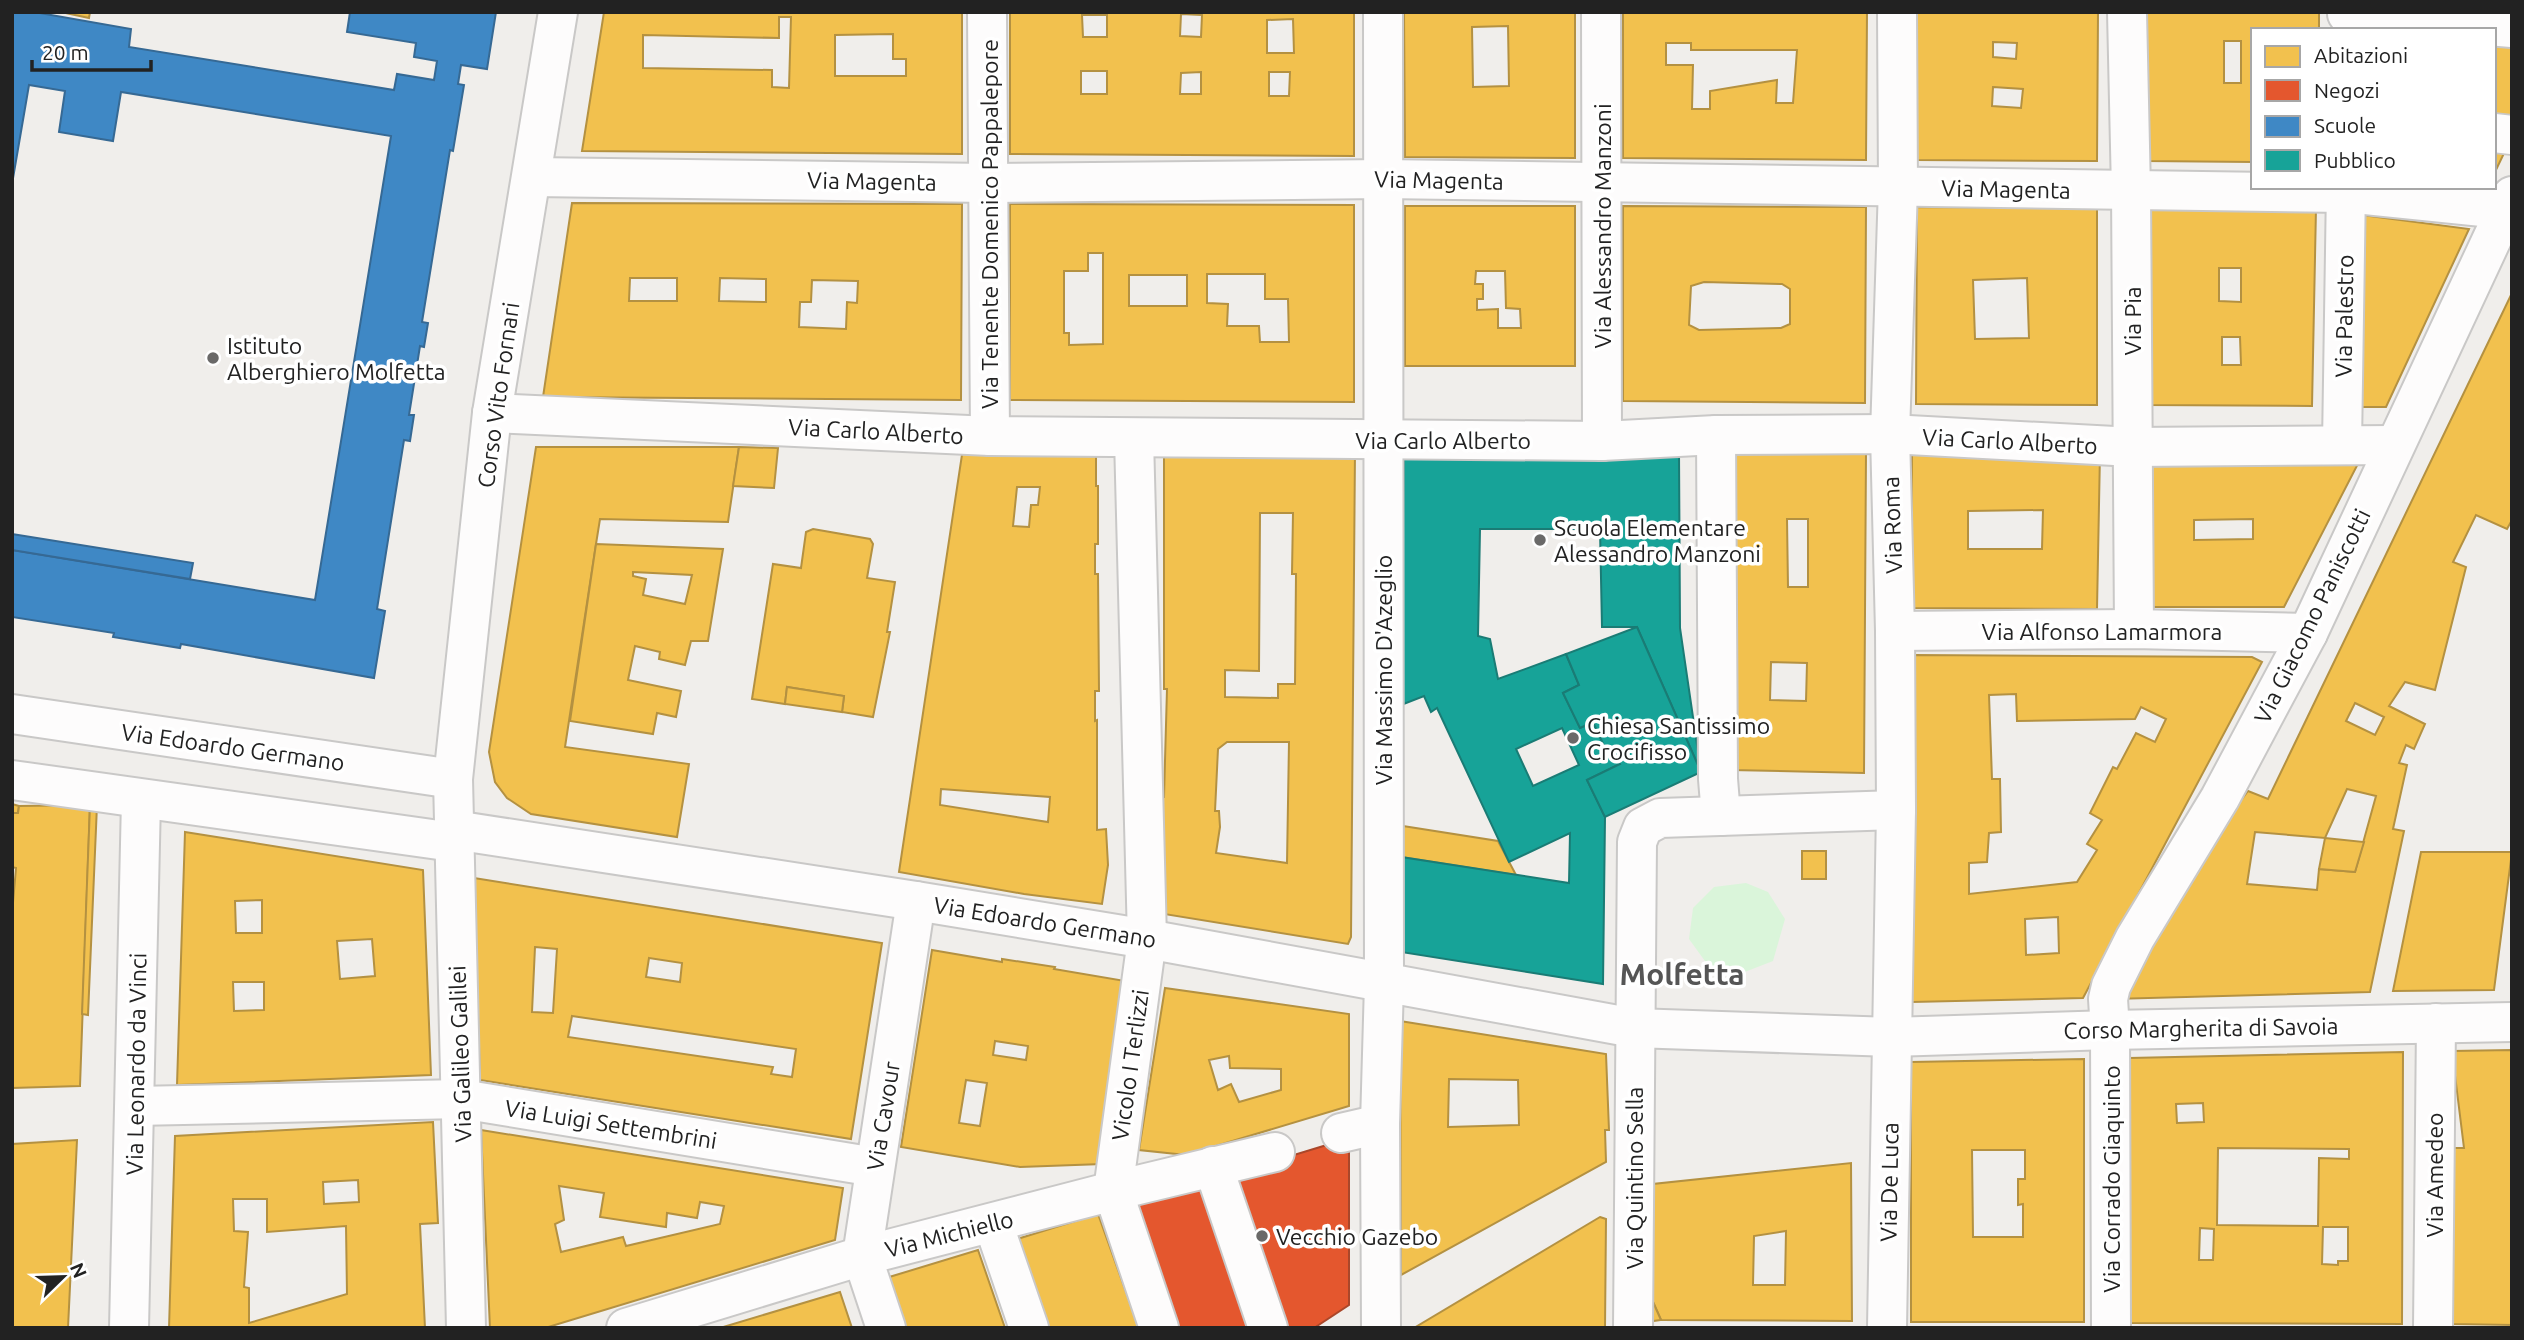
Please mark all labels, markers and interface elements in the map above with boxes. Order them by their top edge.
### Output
scale bar [32,28,150,72]
legend [2251,28,2496,189]
street label: Via Tenente Domenico Pappalepore [977,39,1002,409]
text: 20 m [42,40,89,64]
text: Abitazioni [2314,43,2408,67]
text: Negozi [2314,78,2380,102]
street label: Via Alessandro Manzoni [1590,104,1615,348]
text: Scuole [2314,113,2376,137]
text: Pubblico [2314,148,2396,172]
street label: Via Magenta [1374,166,1504,194]
street label: Via Magenta [807,167,937,195]
street label: Via Magenta [1941,175,2071,203]
street label: Via Palestro [2330,254,2358,378]
street label: Via Pia [2120,286,2145,356]
street label: Corso Vito Fornari [473,301,523,489]
place label: Istituto Alberghiero Molfetta [227,333,446,384]
marker: Istituto Alberghiero Molfetta [205,350,221,366]
street label: Via Carlo Alberto [788,414,964,448]
street label: Via Carlo Alberto [1922,424,2098,458]
street label: Via Carlo Alberto [1355,428,1531,453]
street label: Via Roma [1878,476,1906,574]
street label: Via Giacomo Paniscotti [2249,505,2375,727]
place label: Scuola Elementare Alessandro Manzoni [1554,515,1761,566]
marker: Scuola Elementare Alessandro Manzoni [1532,532,1548,548]
street label: Via Massimo D'Azeglio [1371,555,1396,785]
street label: Via Alfonso Lamarmora [1982,619,2222,644]
place label: Chiesa Santissimo Crocifisso [1587,713,1770,764]
street label: Via Edoardo Germano [120,719,346,775]
marker: Chiesa Santissimo Crocifisso [1565,730,1581,746]
street label: Via Edoardo Germano [932,892,1158,952]
street label: Via Leonardo da Vinci [122,952,150,1176]
district label: Molfetta [1620,957,1745,991]
street label: Via Galileo Galilei [444,965,476,1143]
street label: Vicolo I Terlizzi [1107,988,1153,1142]
street label: Corso Margherita di Savoia [2063,1013,2339,1043]
street label: Via Cavour [862,1059,904,1172]
street label: Via Corrado Giaquinto [2099,1065,2124,1293]
street label: Via Quintino Sella [1622,1087,1647,1269]
street label: Via Luigi Settembrini [503,1095,719,1153]
street label: Via Amedeo [2422,1112,2447,1238]
street label: Via De Luca [1875,1122,1903,1242]
street label: Via Michiello [882,1206,1016,1262]
place label: Vecchio Gazebo [1276,1224,1438,1249]
marker: Vecchio Gazebo [1254,1228,1270,1244]
north arrow [28,1242,98,1312]
text: N [66,1260,92,1281]

